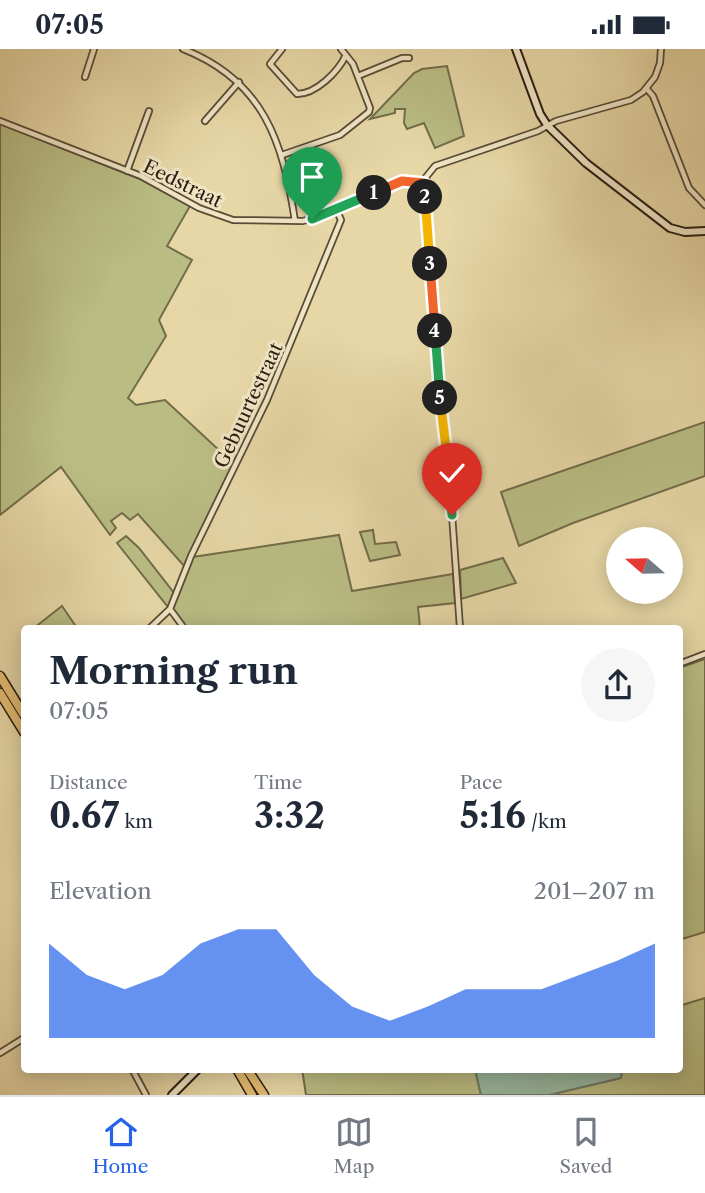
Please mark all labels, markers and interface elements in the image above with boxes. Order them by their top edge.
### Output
text: 07:05 [35,9,104,41]
pin [282,147,342,219]
street label: Eedstraat [140,155,226,213]
icon: arrive [293,158,331,196]
pin: 1 [356,176,392,211]
pin: 2 [408,179,442,215]
text: 1 [369,181,378,204]
text: 2 [419,185,430,208]
pin: 3 [412,247,448,281]
text: 3 [424,252,435,275]
pin: 4 [418,313,452,349]
text: 4 [429,319,440,342]
street label: Gebuurtestraat [209,339,288,472]
pin: 5 [422,381,458,415]
text: 5 [434,386,445,409]
pin [422,443,482,515]
icon: check [433,454,471,492]
north arrow [606,527,682,604]
map controls [606,527,683,604]
text: Morning run [49,647,298,694]
button: share [581,648,655,722]
text: 07:05 [49,697,108,725]
text: Distance [49,771,128,794]
text: Time [254,771,302,794]
text: Pace [460,771,503,794]
text: 0.67 [49,794,119,837]
text: 3:32 [254,794,325,837]
text: 5:16 [460,794,526,837]
text: km [119,810,153,833]
text: /km [526,810,567,833]
text: Elevation [49,877,152,905]
text: 201–207 m [534,877,655,905]
tab: Home [93,1113,148,1178]
tab: Map [334,1113,374,1178]
tab: Saved [560,1113,612,1178]

